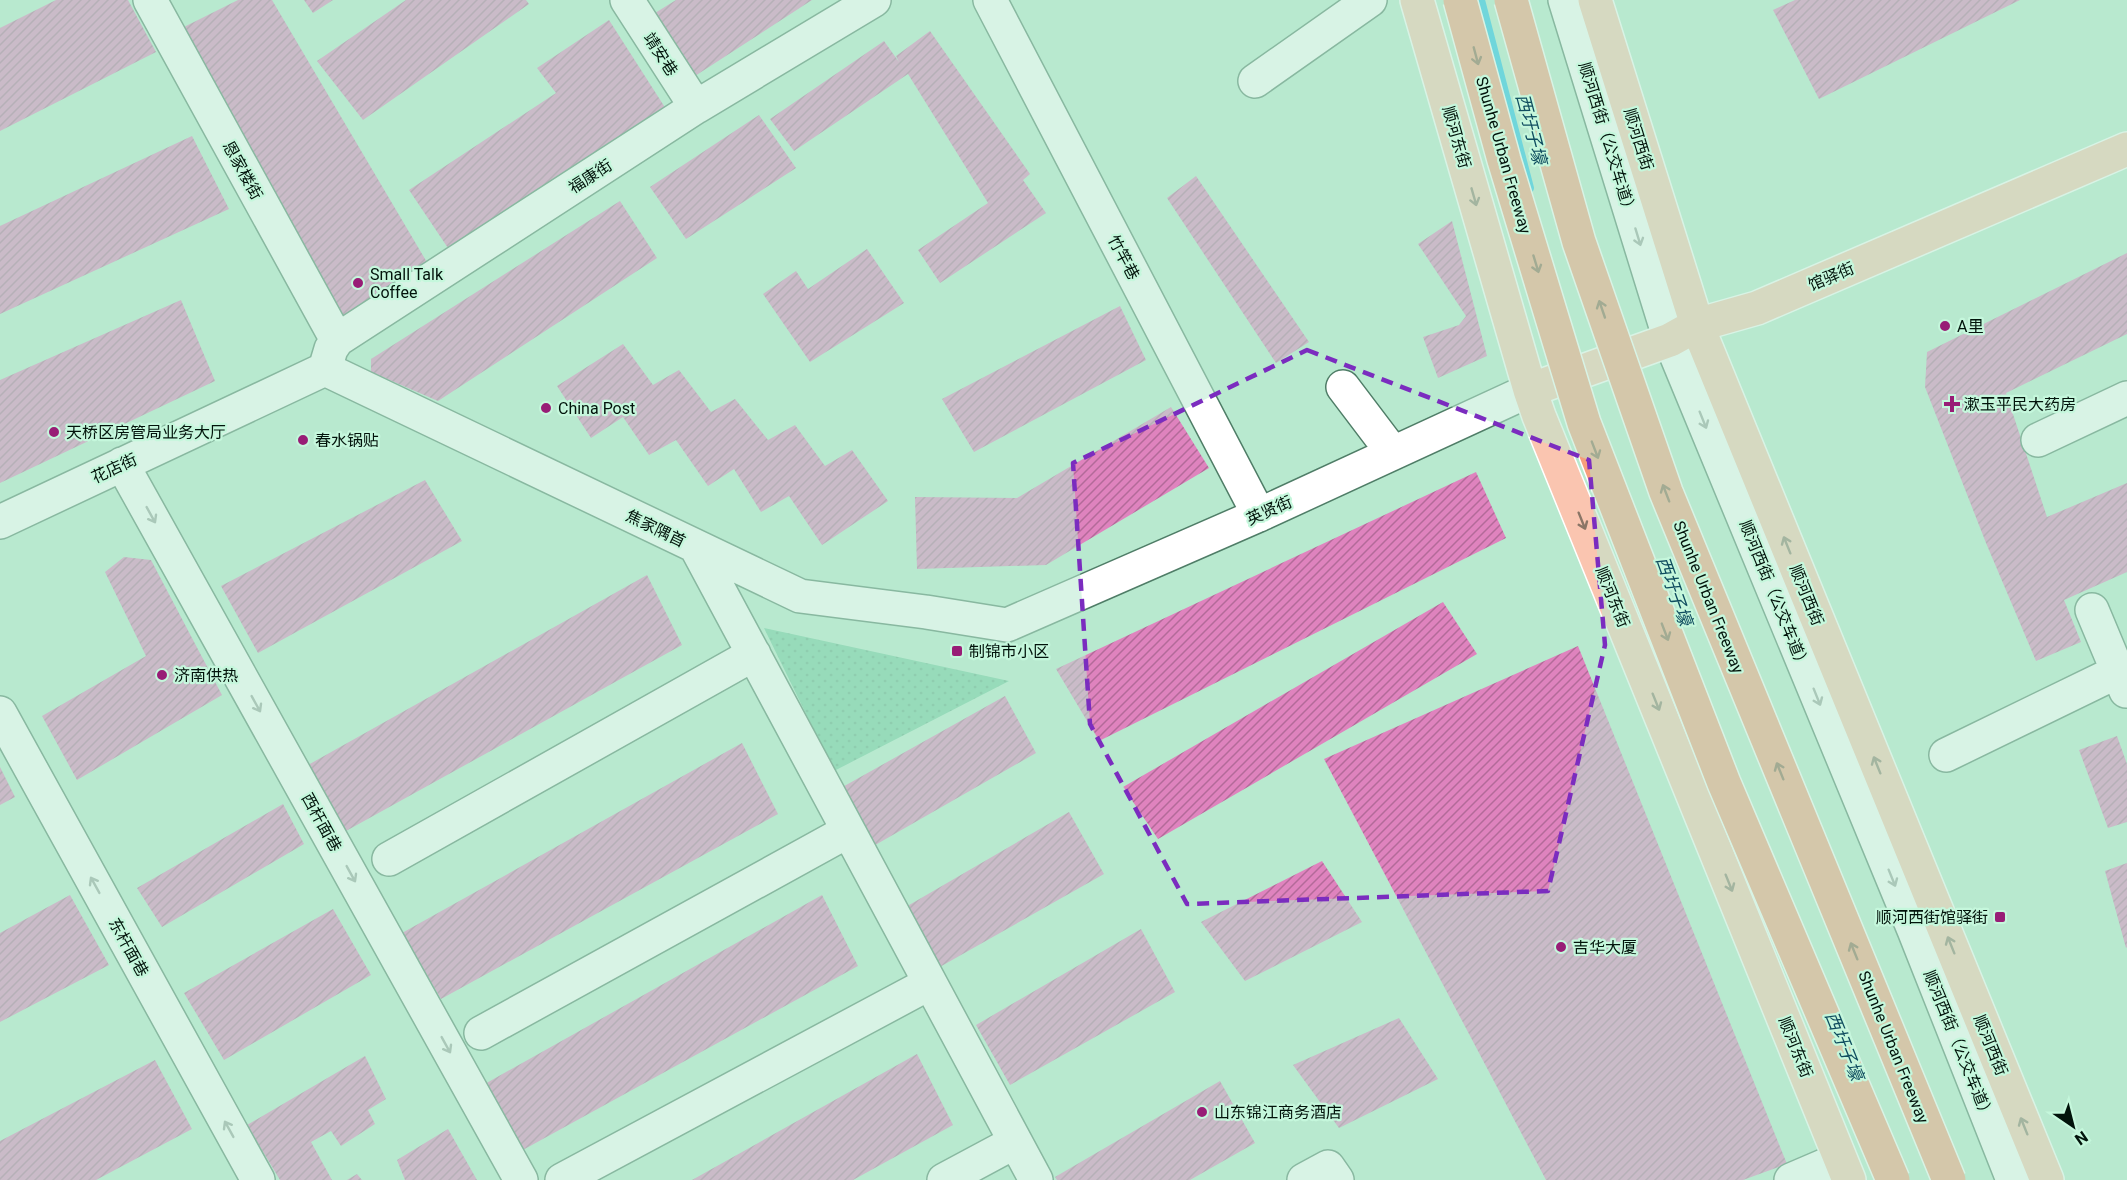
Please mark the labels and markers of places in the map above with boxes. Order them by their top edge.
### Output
place label: Small Talk Coffee [370,265,444,302]
marker: Small Talk Coffee [351,276,365,290]
place label: A里 [1957,317,1983,336]
marker: A里 [1938,319,1952,333]
place label: 漱玉平民大药房 [1964,395,2076,414]
marker: 漱玉平民大药房 [1945,397,1959,411]
place label: China Post [558,399,635,418]
marker: China Post [539,401,553,415]
place label: 天桥区房管局业务大厅 [66,423,226,442]
marker: 天桥区房管局业务大厅 [47,425,61,439]
place label: 春水锅贴 [315,431,379,450]
marker: 春水锅贴 [296,433,310,447]
place label: 制锦市小区 [969,642,1049,661]
marker: 制锦市小区 [950,644,964,658]
place label: 济南供热 [174,666,238,685]
marker: 济南供热 [155,668,169,682]
place label: 顺河西街馆驿街 [1876,908,1988,927]
marker: 顺河西街馆驿街 [1993,910,2007,924]
place label: 吉华大厦 [1573,938,1637,957]
marker: 吉华大厦 [1554,940,1568,954]
place label: 山东锦江商务酒店 [1214,1103,1342,1122]
marker: 山东锦江商务酒店 [1195,1105,1209,1119]

